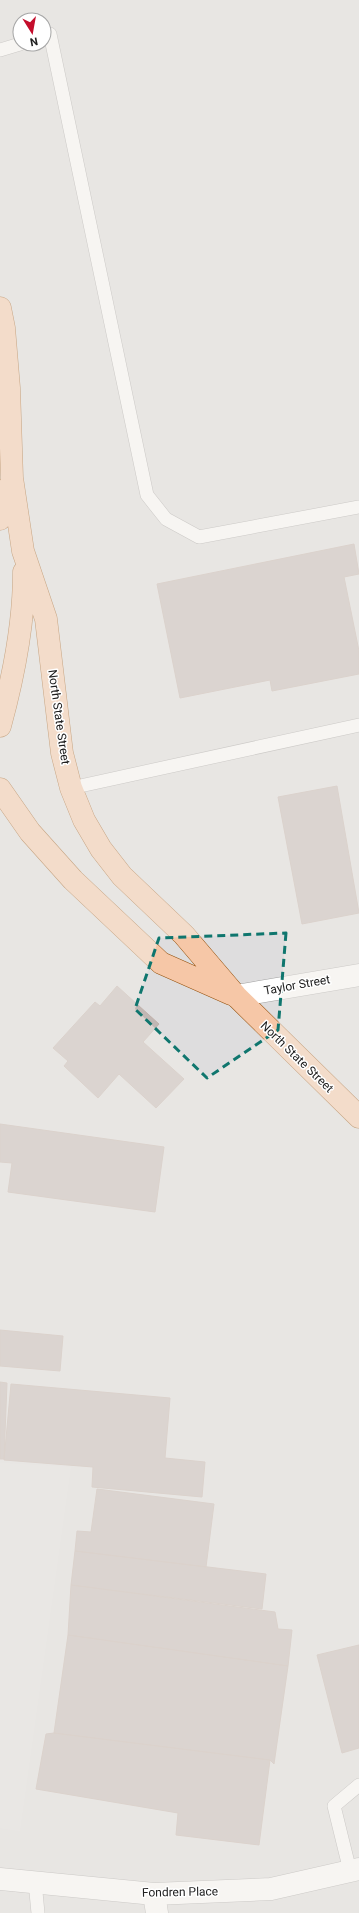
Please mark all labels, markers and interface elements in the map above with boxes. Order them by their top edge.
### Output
north arrow [12,12,52,52]
text: N [29,34,39,48]
street label: North State Street [45,669,73,765]
street label: Taylor Street [263,972,331,998]
street label: North State Street [258,1019,336,1095]
street label: Fondren Place [142,1884,218,1900]

